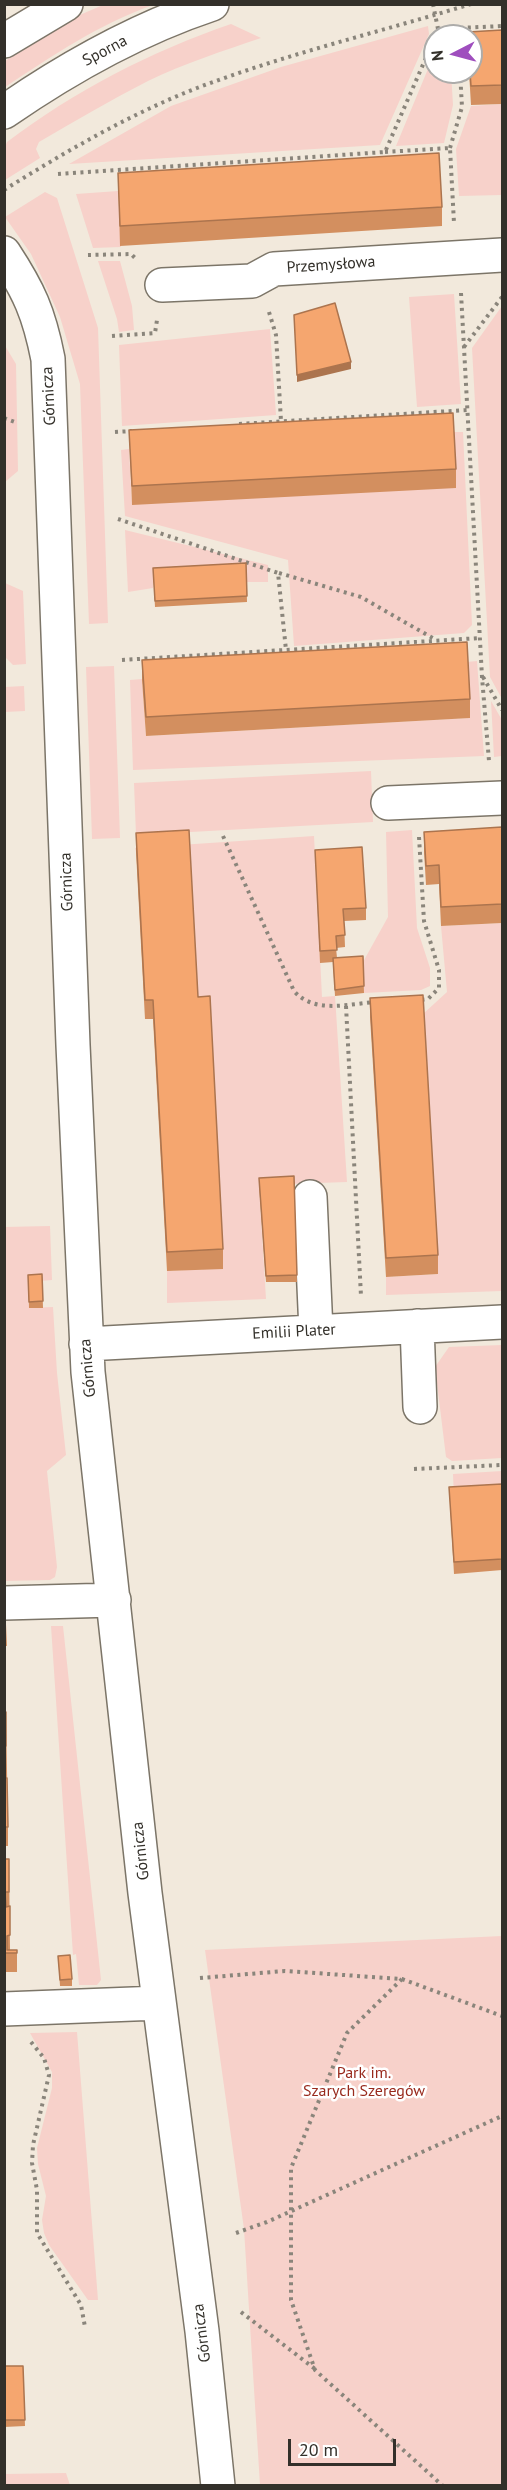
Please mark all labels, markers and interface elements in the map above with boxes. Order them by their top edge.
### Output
north arrow [423,24,483,84]
street label: Sporna [79,31,131,71]
text: N [427,49,448,62]
street label: Przemysłowa [286,252,376,278]
street label: Górnicza [38,366,60,426]
street label: Górnicza [56,852,78,912]
street label: Emilii Plater [252,1320,336,1344]
street label: Górnicza [76,1338,100,1398]
street label: Górnicza [128,1821,154,1881]
park label: Park im. Szarych Szeregów [303,2063,425,2101]
street label: Górnicza [189,2303,215,2363]
scale bar [291,2427,399,2465]
text: 20 m [299,2438,338,2461]

